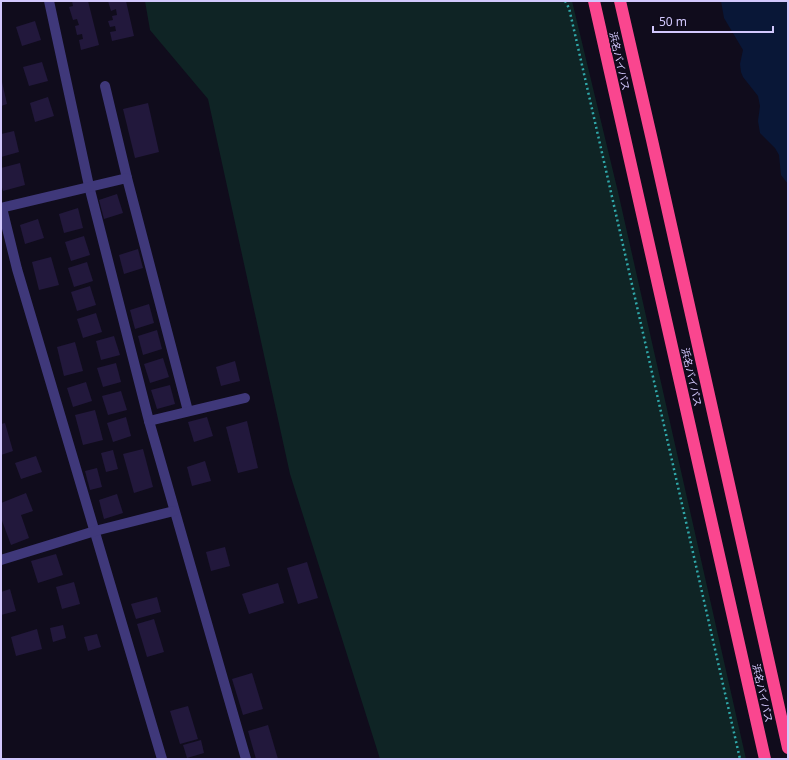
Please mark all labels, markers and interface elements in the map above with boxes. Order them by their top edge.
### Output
scale bar [653,8,773,34]
text: 50 m [659,13,687,30]
street label: 浜名バイパス [606,30,634,92]
street label: 浜名バイパス [678,346,706,408]
street label: 浜名バイパス [749,662,777,724]

